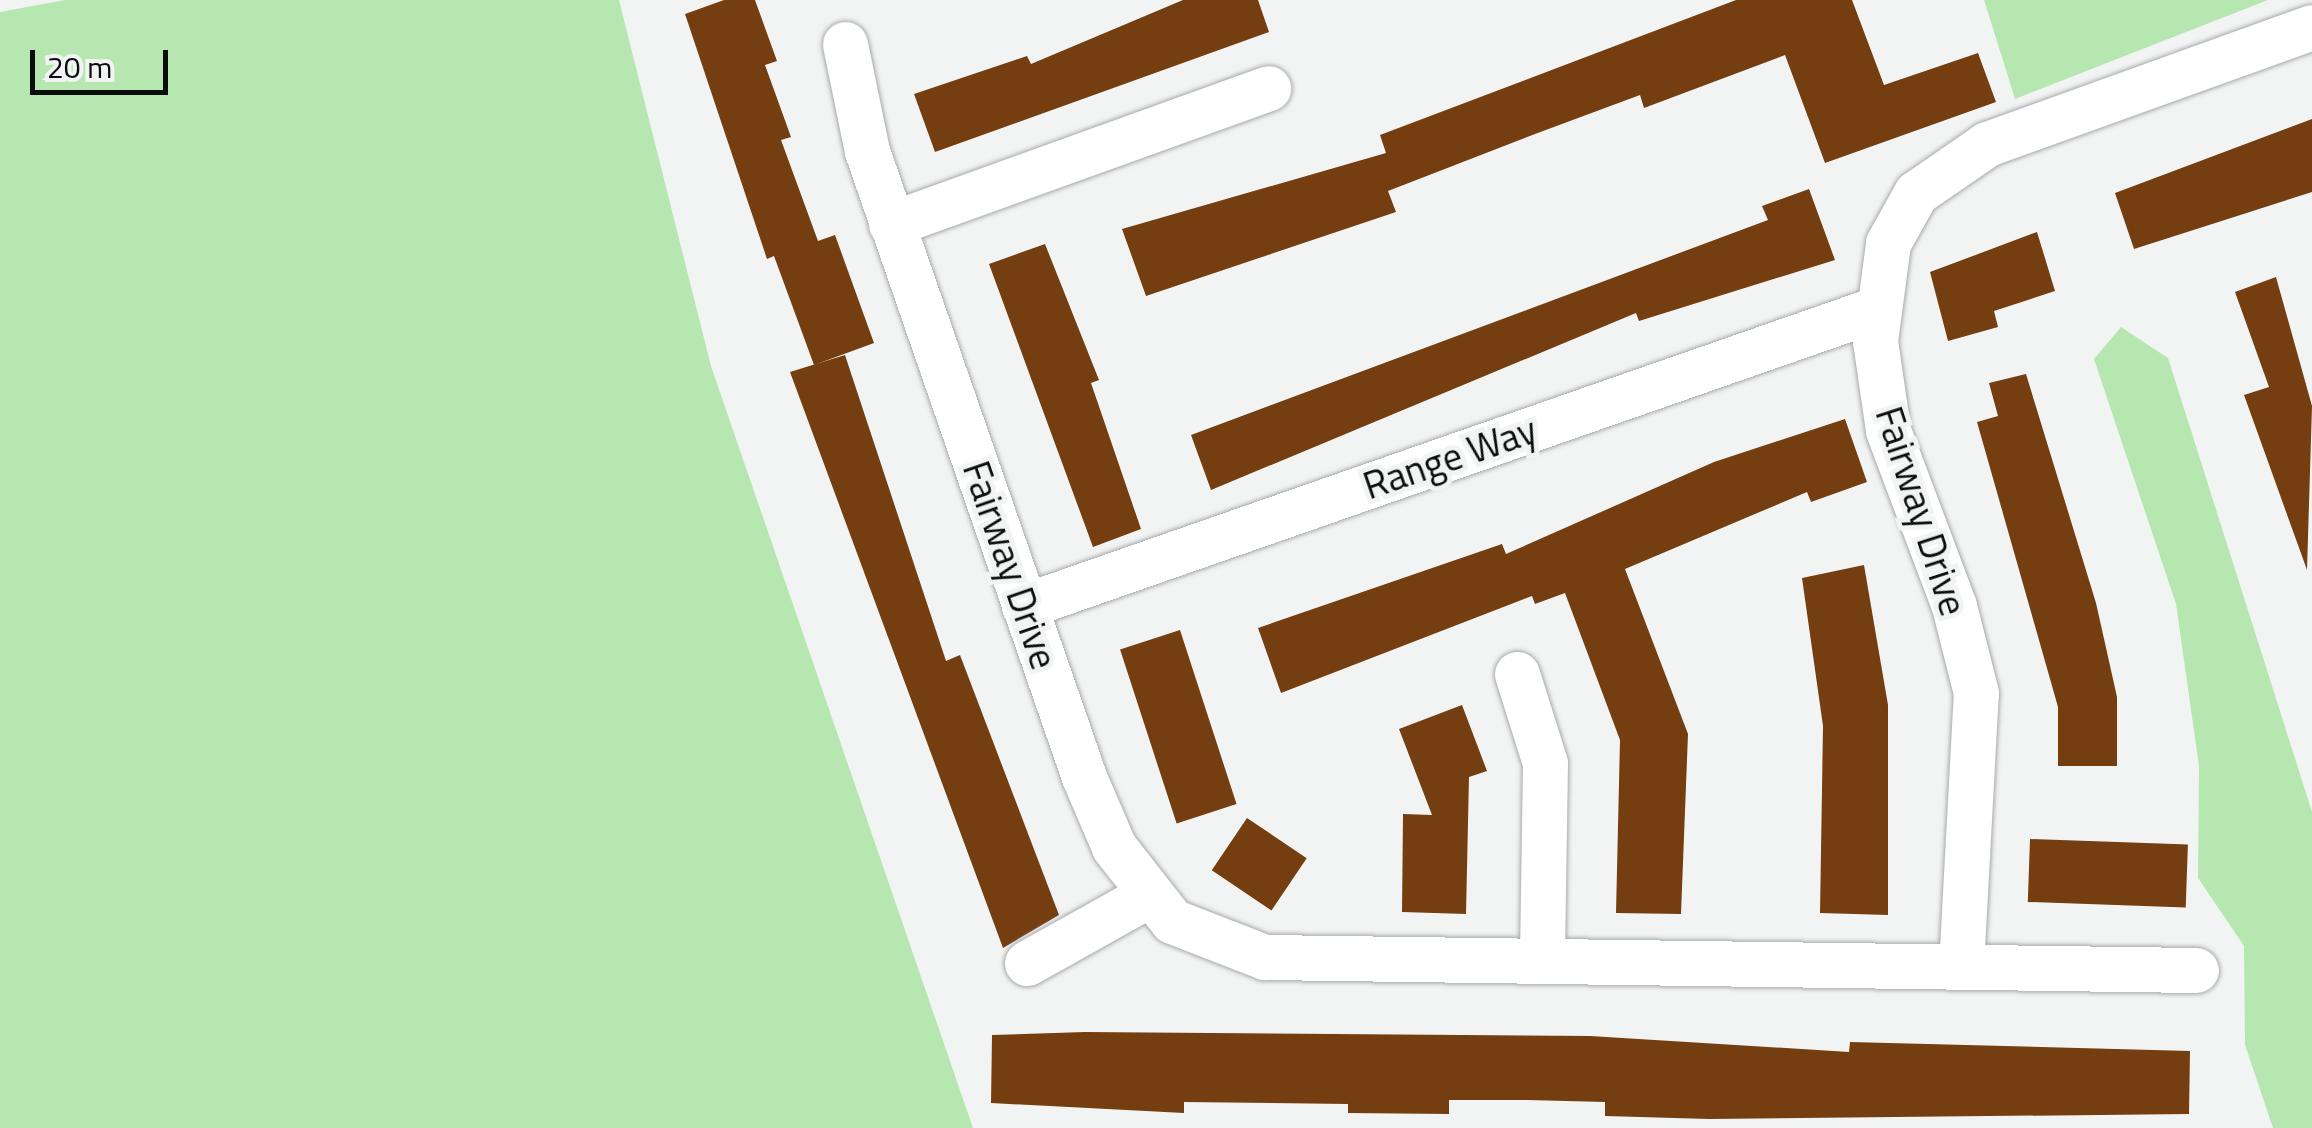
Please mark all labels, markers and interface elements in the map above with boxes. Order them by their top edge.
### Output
scale bar [35,30,172,92]
text: 20 m [47,44,112,90]
street label: Fairway Drive [1866,401,1976,621]
street label: Range Way [1357,407,1543,509]
street label: Fairway Drive [953,455,1067,675]

